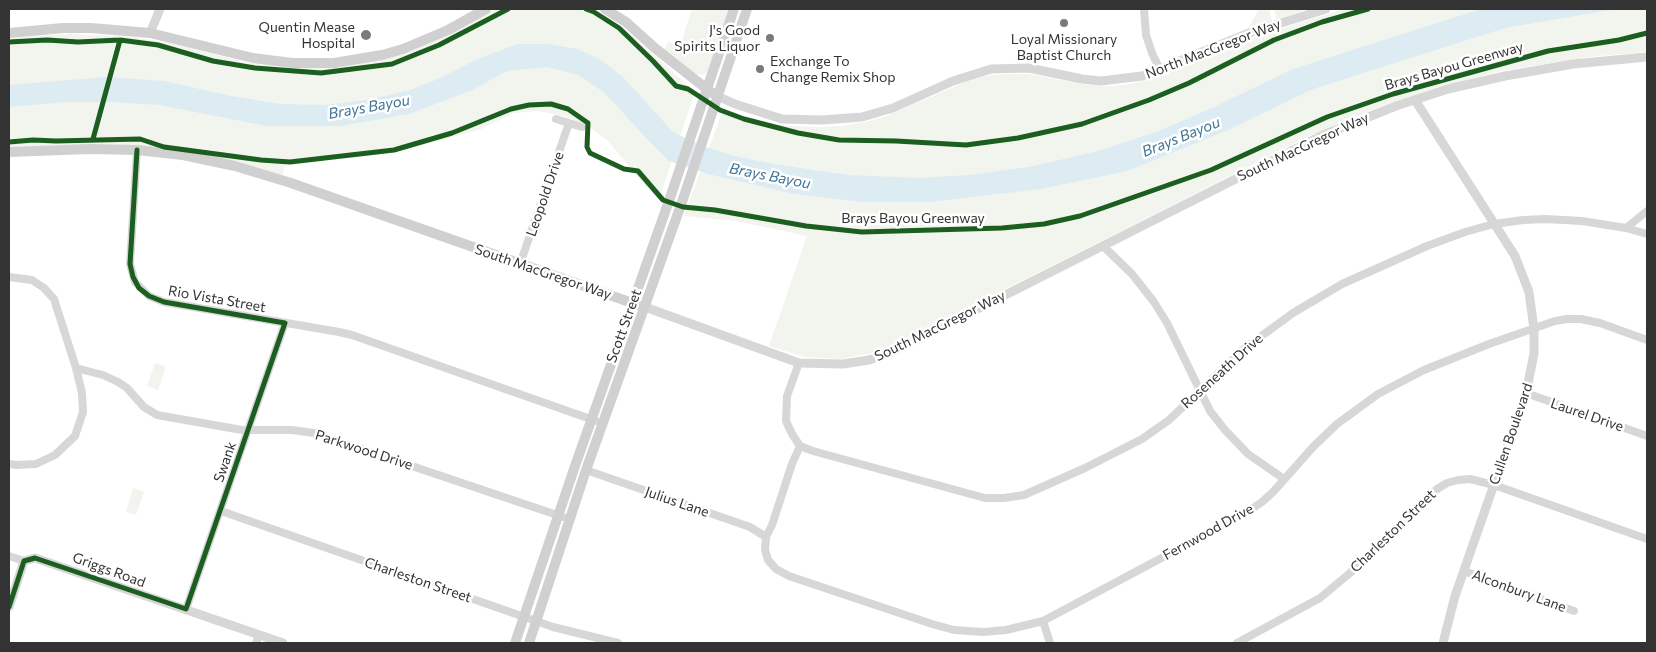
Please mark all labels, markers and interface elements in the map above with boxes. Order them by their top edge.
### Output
street label: North MacGregor Way [1143,15,1283,83]
marker: Loyal Missionary Baptist Church [1058,17,1070,29]
place label: Quentin Mease Hospital [258,19,355,52]
place label: J's Good Spirits Liquor [674,22,760,54]
marker: Quentin Mease Hospital [359,28,373,42]
place label: Loyal Missionary Baptist Church [1011,31,1117,64]
marker: J's Good Spirits Liquor [764,32,776,44]
street label: Brays Bayou Greenway [1383,38,1525,94]
place label: Exchange To Change Remix Shop [770,53,896,85]
marker: Exchange To Change Remix Shop [754,63,766,75]
water label: Brays Bayou [327,91,411,123]
street label: South MacGregor Way [1234,109,1372,185]
water label: Brays Bayou [1139,113,1223,161]
street label: Leopold Drive [523,149,567,239]
water label: Brays Bayou [728,159,812,193]
street label: Brays Bayou Greenway [841,210,985,226]
street label: South MacGregor Way [472,241,614,303]
street label: Rio Vista Street [167,282,267,316]
street label: Scott Street [603,287,645,365]
street label: South MacGregor Way [872,287,1008,365]
street label: Roseneath Drive [1178,330,1266,412]
street label: Cullen Boulevard [1486,381,1536,487]
street label: Laurel Drive [1548,395,1626,435]
street label: Parkwood Drive [313,426,415,474]
street label: Swank [210,439,240,485]
street label: Julius Lane [643,483,711,521]
street label: Charleston Street [1347,486,1439,576]
street label: Fernwood Drive [1160,500,1256,564]
street label: Griggs Road [70,549,148,591]
street label: Charleston Street [362,554,474,606]
street label: Alconbury Lane [1470,566,1568,616]

